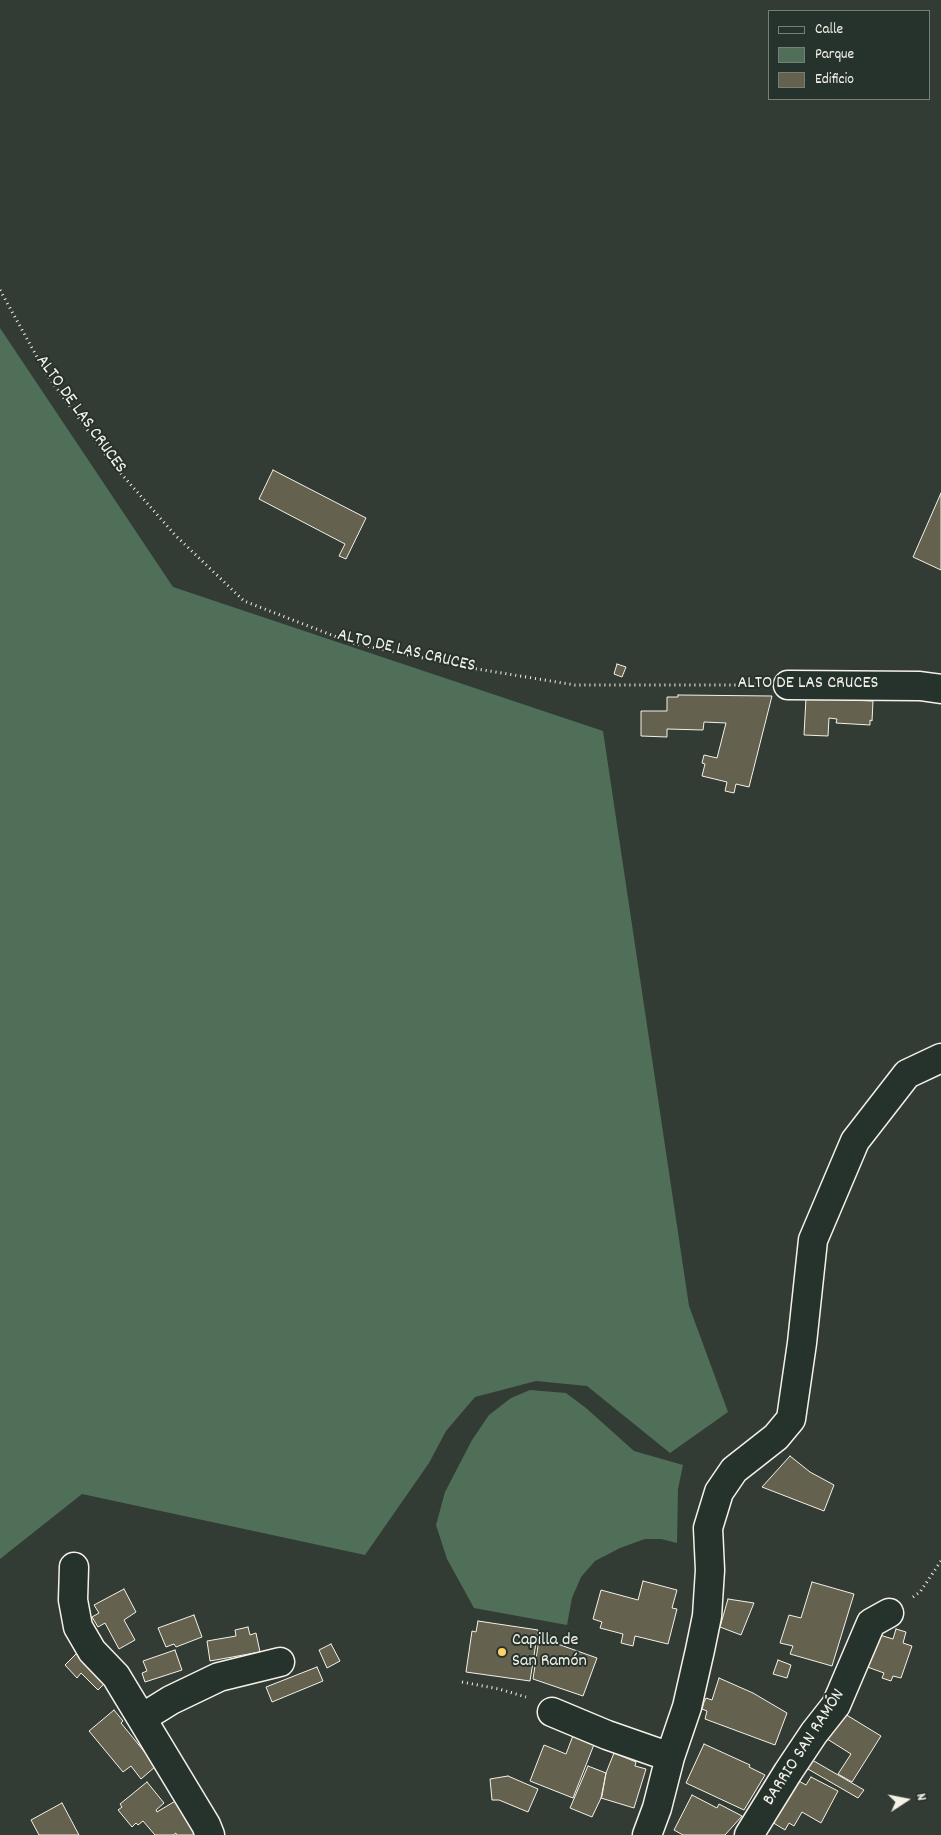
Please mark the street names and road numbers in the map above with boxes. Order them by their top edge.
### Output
street label: ALTO DE LAS CRUCES [30,352,130,478]
street label: ALTO DE LAS CRUCES [335,626,477,678]
street label: ALTO DE LAS CRUCES [737,674,879,696]
street label: BARRIO SAN RAMÓN [759,1686,851,1810]

